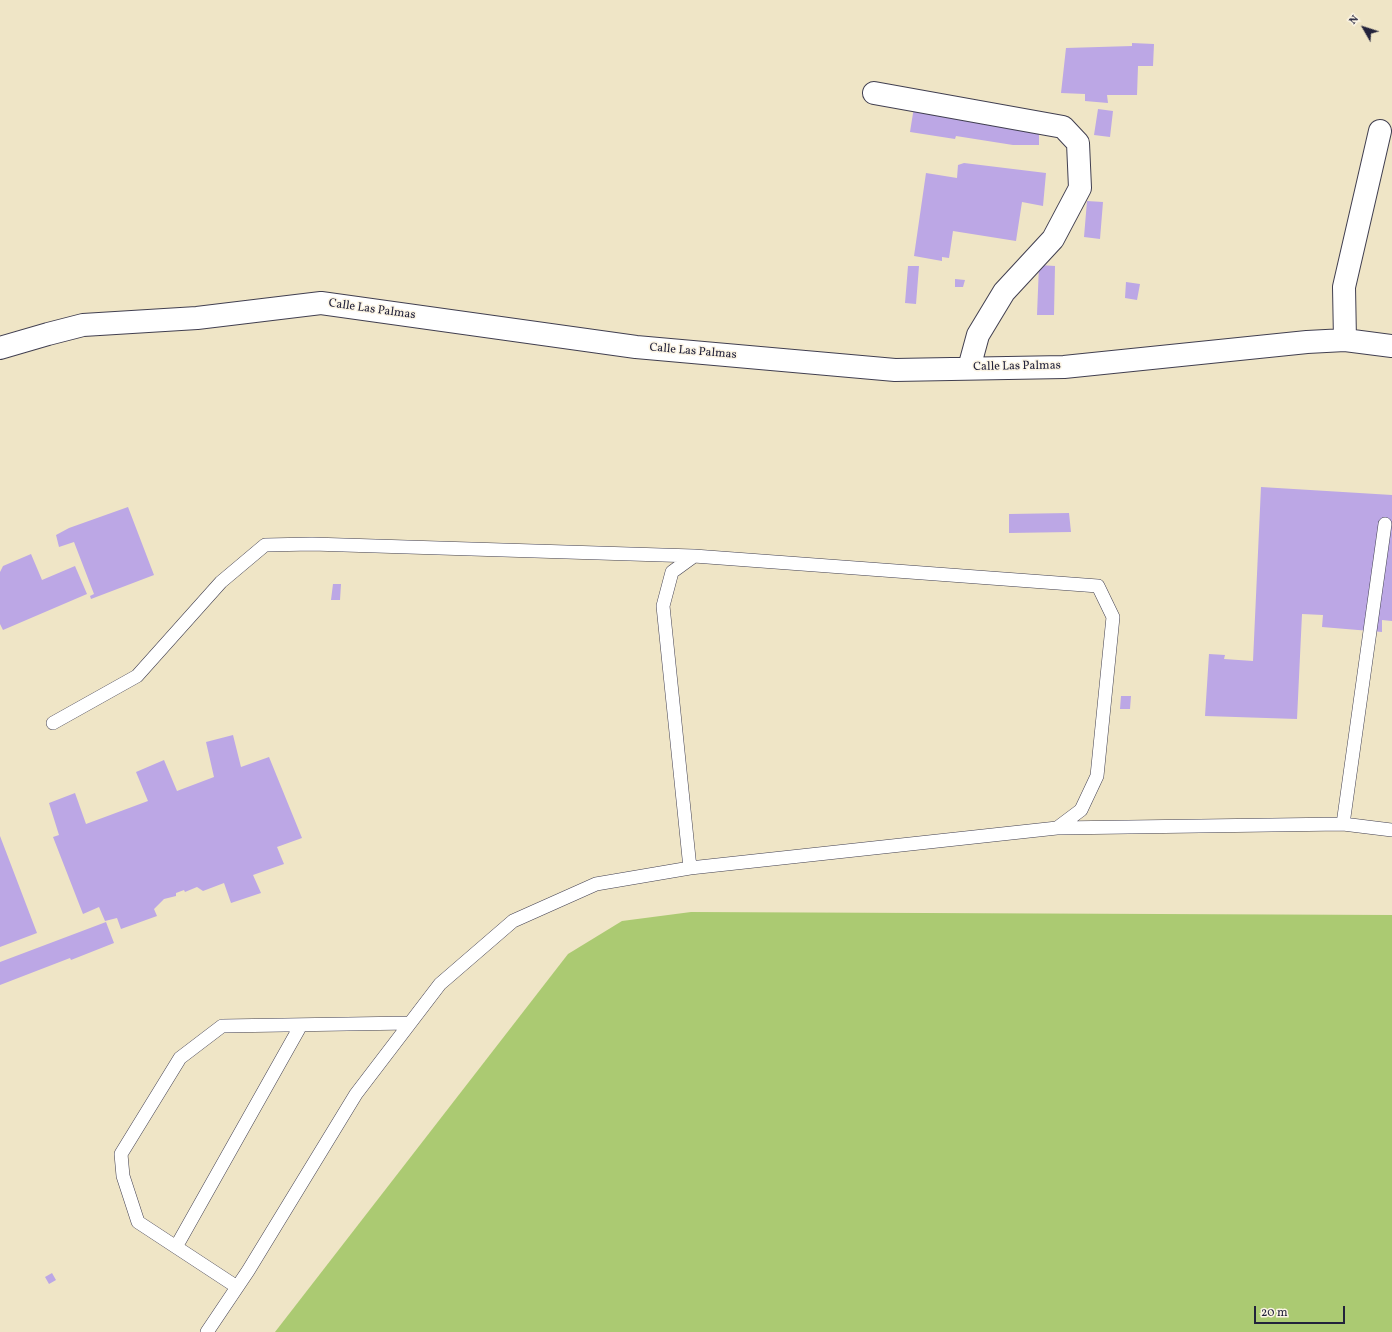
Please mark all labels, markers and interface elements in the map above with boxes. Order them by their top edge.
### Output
north arrow [1344,8,1384,48]
text: N [1346,12,1363,28]
street label: Calle Las Palmas [328,297,416,323]
street label: Calle Las Palmas [649,341,737,363]
street label: Calle Las Palmas [973,359,1061,375]
scale bar [1256,1298,1347,1324]
text: 20 m [1261,1305,1288,1321]

